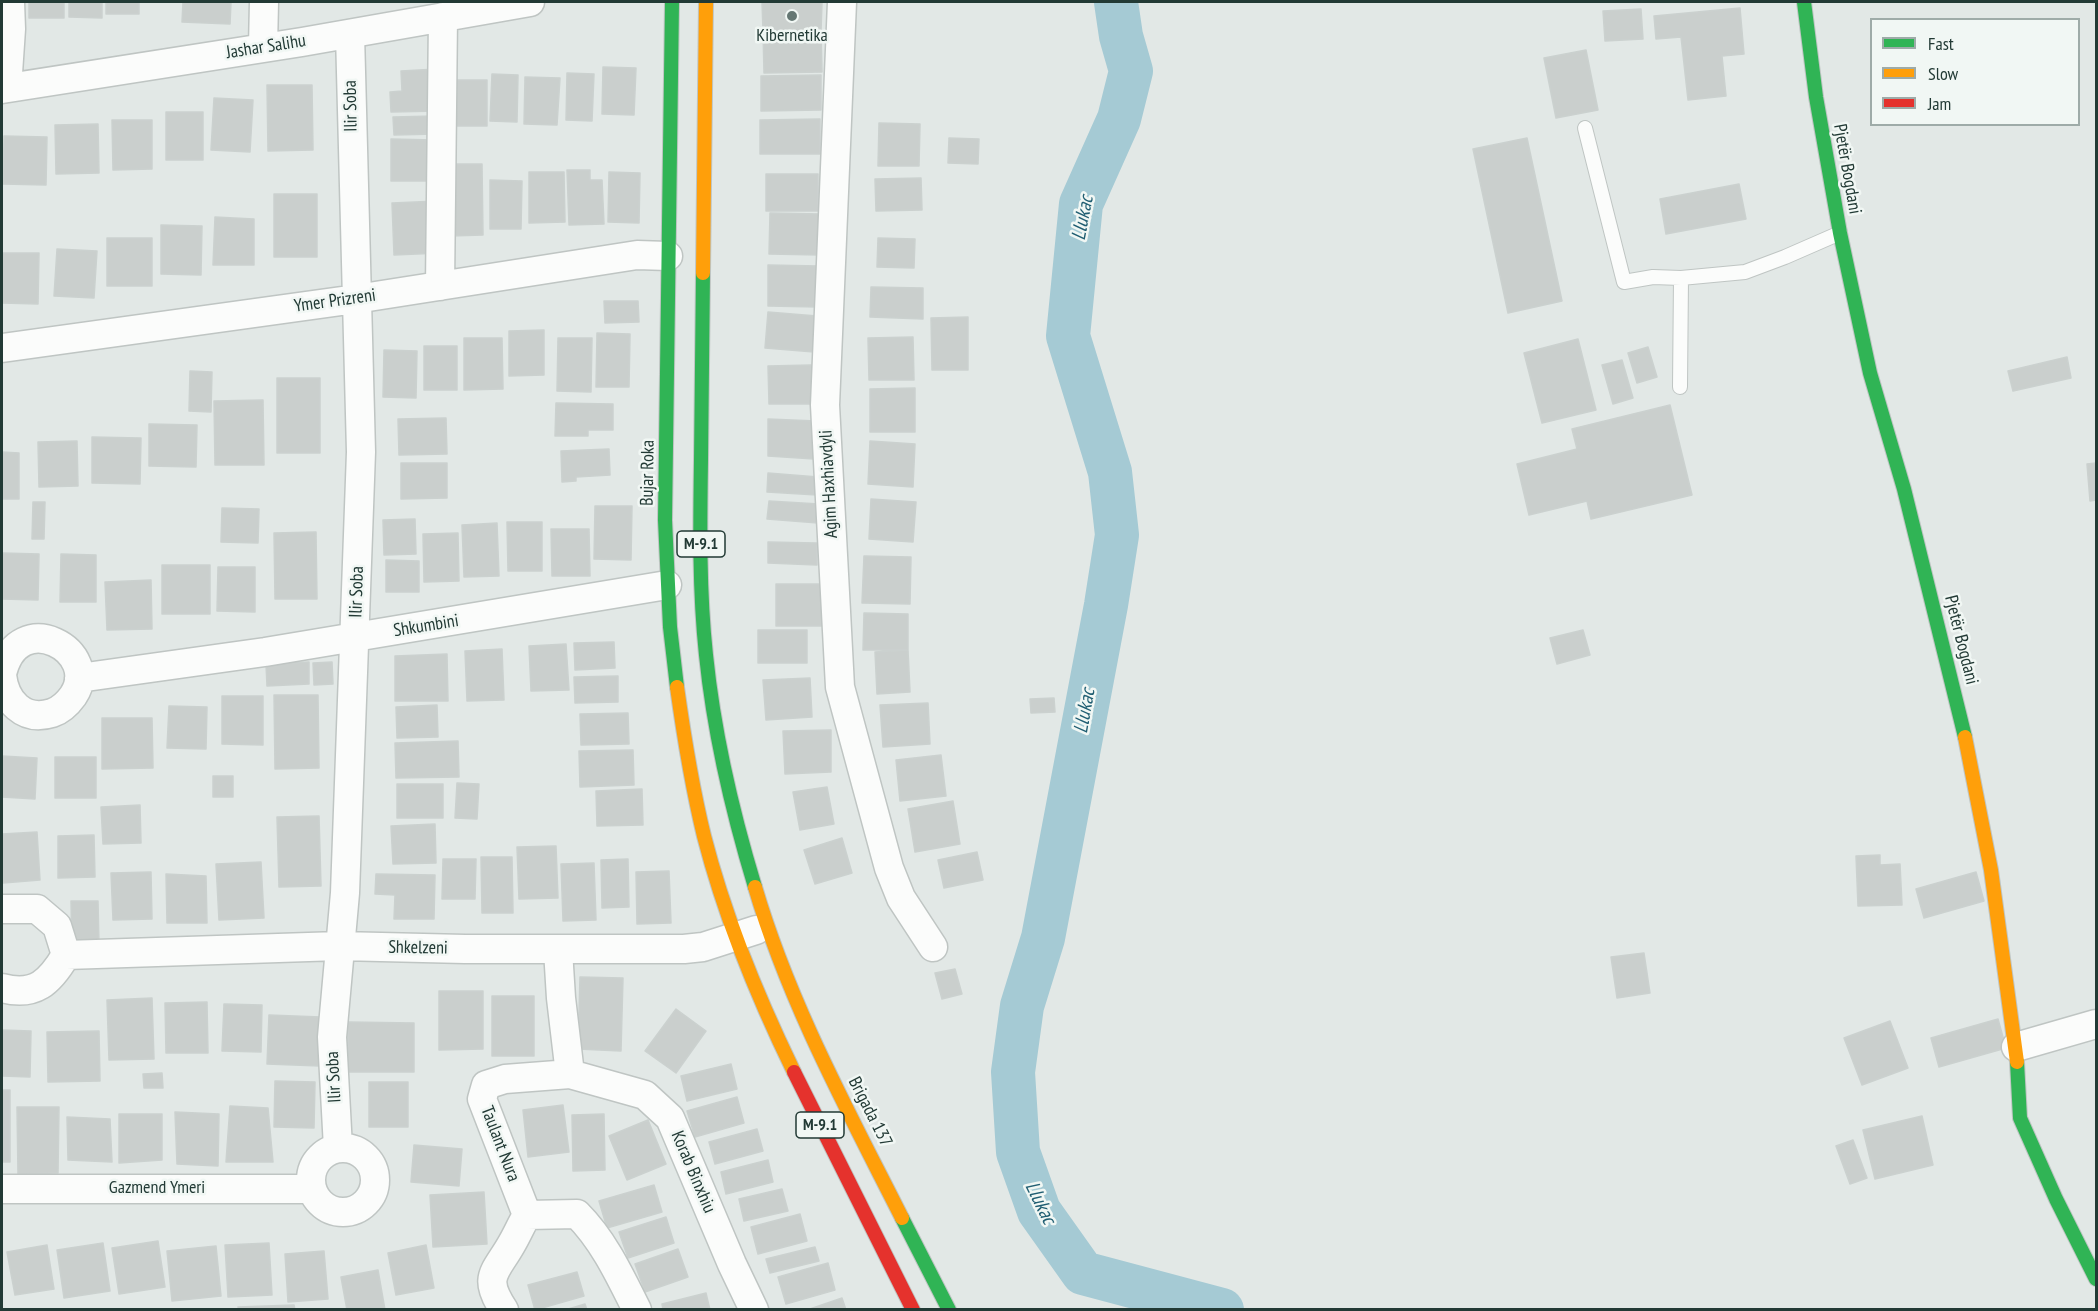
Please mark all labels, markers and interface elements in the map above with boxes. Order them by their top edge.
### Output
marker: Kibernetika [785,9,799,23]
legend [1870,18,2080,126]
place label: Kibernetika [756,25,828,47]
street label: Jashar Salihu [225,30,307,64]
text: Fast [1928,32,1954,55]
text: Slow [1928,62,1958,85]
street label: Ilir Soba [340,80,362,132]
text: Jam [1928,92,1951,115]
street label: Pjetër Bogdani [1828,122,1866,216]
water label: Llukac [1067,194,1099,242]
street label: Ymer Prizreni [293,285,377,317]
street label: Agim Haxhiavdyli [815,429,843,539]
street label: Bujar Roka [637,440,659,506]
road number: M-9.1 [677,531,725,557]
street label: Ilir Soba [345,566,369,618]
street label: Pjetër Bogdani [1939,593,1983,687]
street label: Shkumbini [392,610,460,642]
water label: Llukac [1069,687,1101,735]
street label: Shkelzeni [388,937,448,959]
street label: Ilir Soba [322,1051,346,1103]
street label: Brigada 137 [843,1074,897,1150]
street label: Taulant Nura [476,1103,524,1185]
road number: M-9.1 [796,1112,844,1138]
street label: Korab Binxhiu [666,1128,720,1216]
street label: Gazmend Ymeri [109,1177,205,1199]
water label: Llukac [1019,1178,1061,1228]

